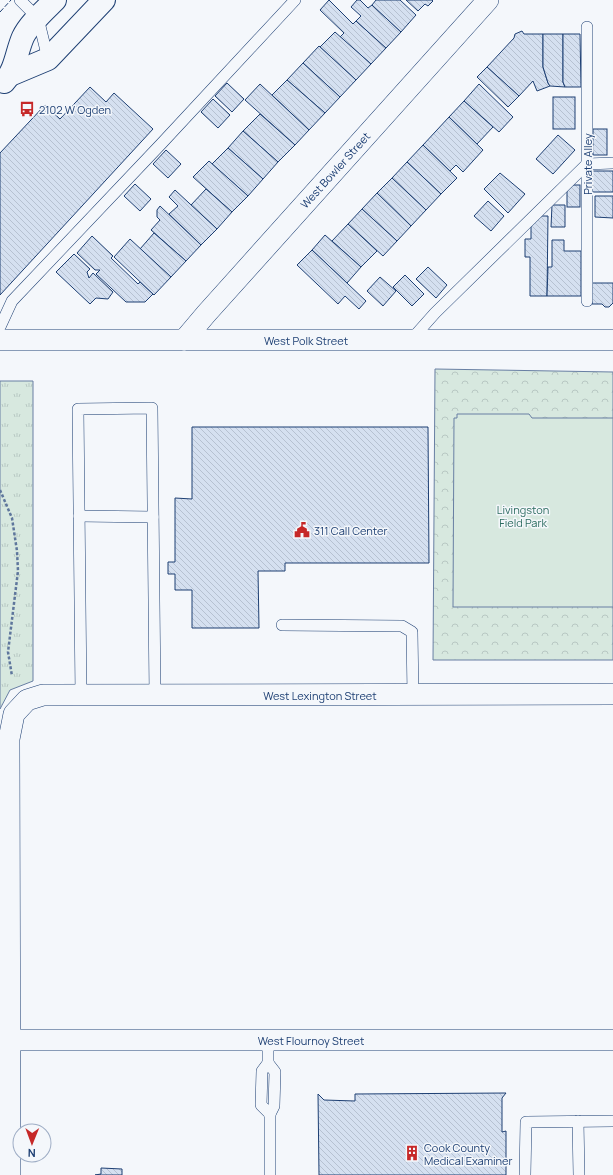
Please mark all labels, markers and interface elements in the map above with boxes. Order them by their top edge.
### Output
bus stop icon: 2102 W Ogden [18,100,36,118]
place label: 2102 W Ogden [39,102,111,117]
street label: West Bowler Street [297,129,373,211]
street label: Private Alley [580,133,595,195]
street label: West Polk Street [264,333,348,348]
park label: Livingston Field Park [497,502,549,530]
public building icon: 311 Call Center [293,521,311,539]
place label: 311 Call Center [314,523,387,538]
street label: West Lexington Street [263,688,377,703]
street label: West Flournoy Street [258,1033,364,1048]
north arrow [12,1123,52,1163]
place label: Cook County Medical Examiner [424,1140,512,1168]
building icon: Cook County Medical Examiner [403,1144,421,1162]
text: N [28,1146,36,1161]

